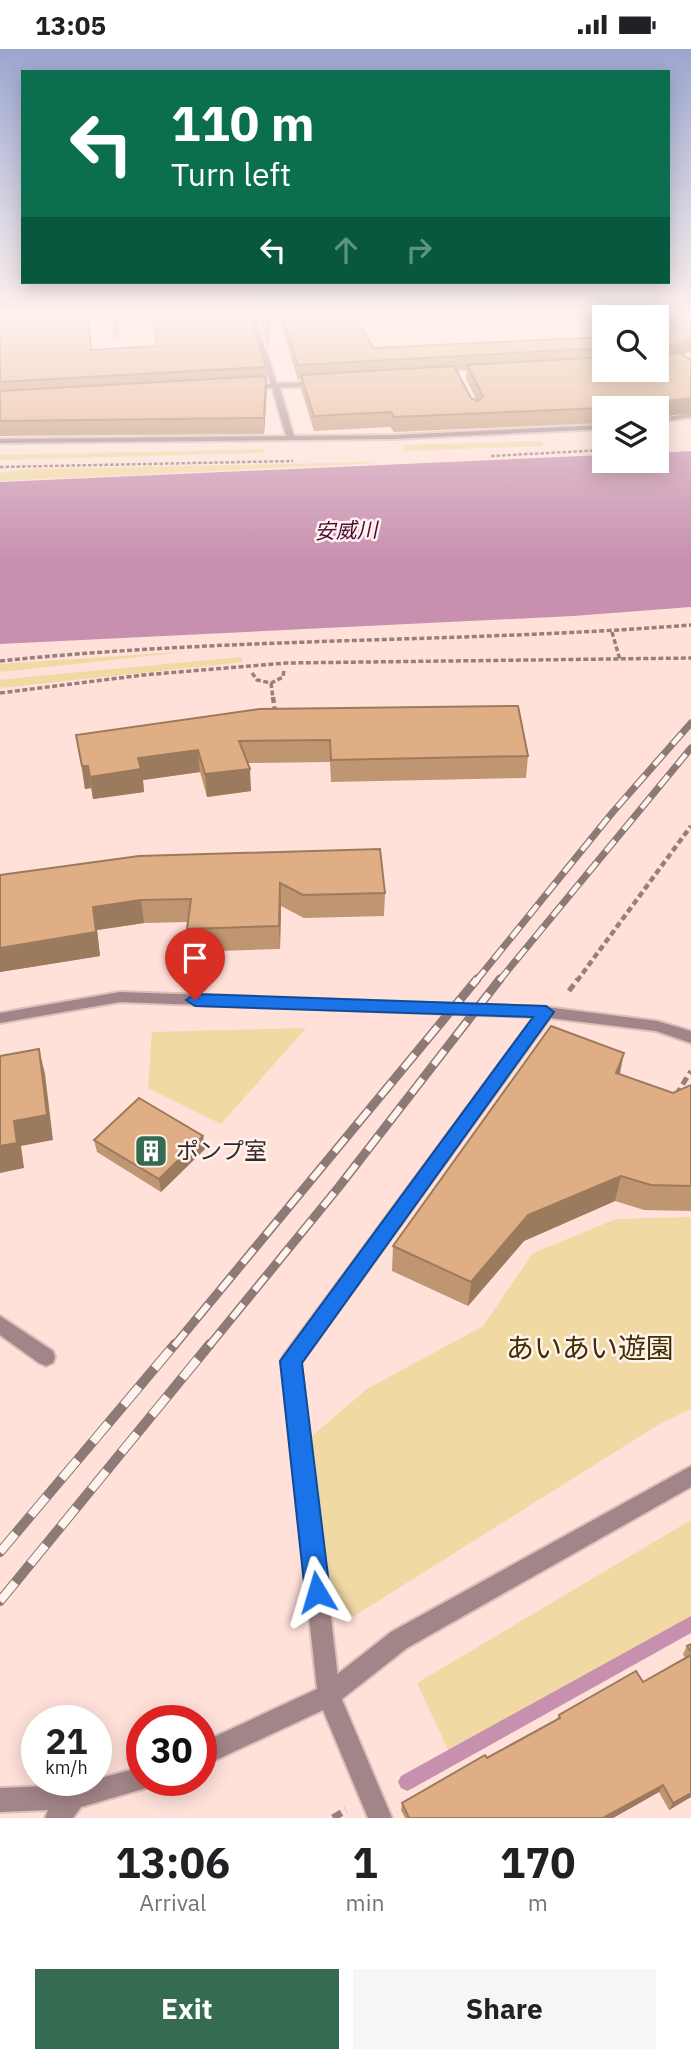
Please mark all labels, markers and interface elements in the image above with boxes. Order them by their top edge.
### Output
text: 13:05 [35,8,106,42]
text: 110 m [171,91,315,154]
icon: left [56,98,147,189]
text: Turn left [171,153,291,195]
icon: left [254,231,292,269]
icon: ahead [327,231,365,269]
icon: right [400,231,438,269]
map controls [592,305,669,473]
button: search [592,305,669,382]
button: layers [592,396,669,473]
water label: 安威川 [314,515,380,545]
pin [165,928,225,1000]
icon: arrive [176,939,214,977]
building icon: ポンプ室 [132,1132,170,1170]
place label: ポンプ室 [176,1135,267,1165]
park label: あいあい遊園 [506,1329,674,1366]
position arrow [280,1555,354,1629]
speed limit sign: 30 [126,1705,217,1796]
text: 21 [45,1718,88,1764]
text: km/h [45,1756,88,1779]
text: 13:06 [115,1835,230,1890]
text: 1 [352,1835,378,1890]
text: 170 [500,1835,576,1890]
text: Arrival [139,1887,206,1917]
text: min [346,1887,384,1917]
text: m [528,1887,548,1917]
button: Exit [35,1969,339,2049]
button: Share [353,1969,656,2049]

